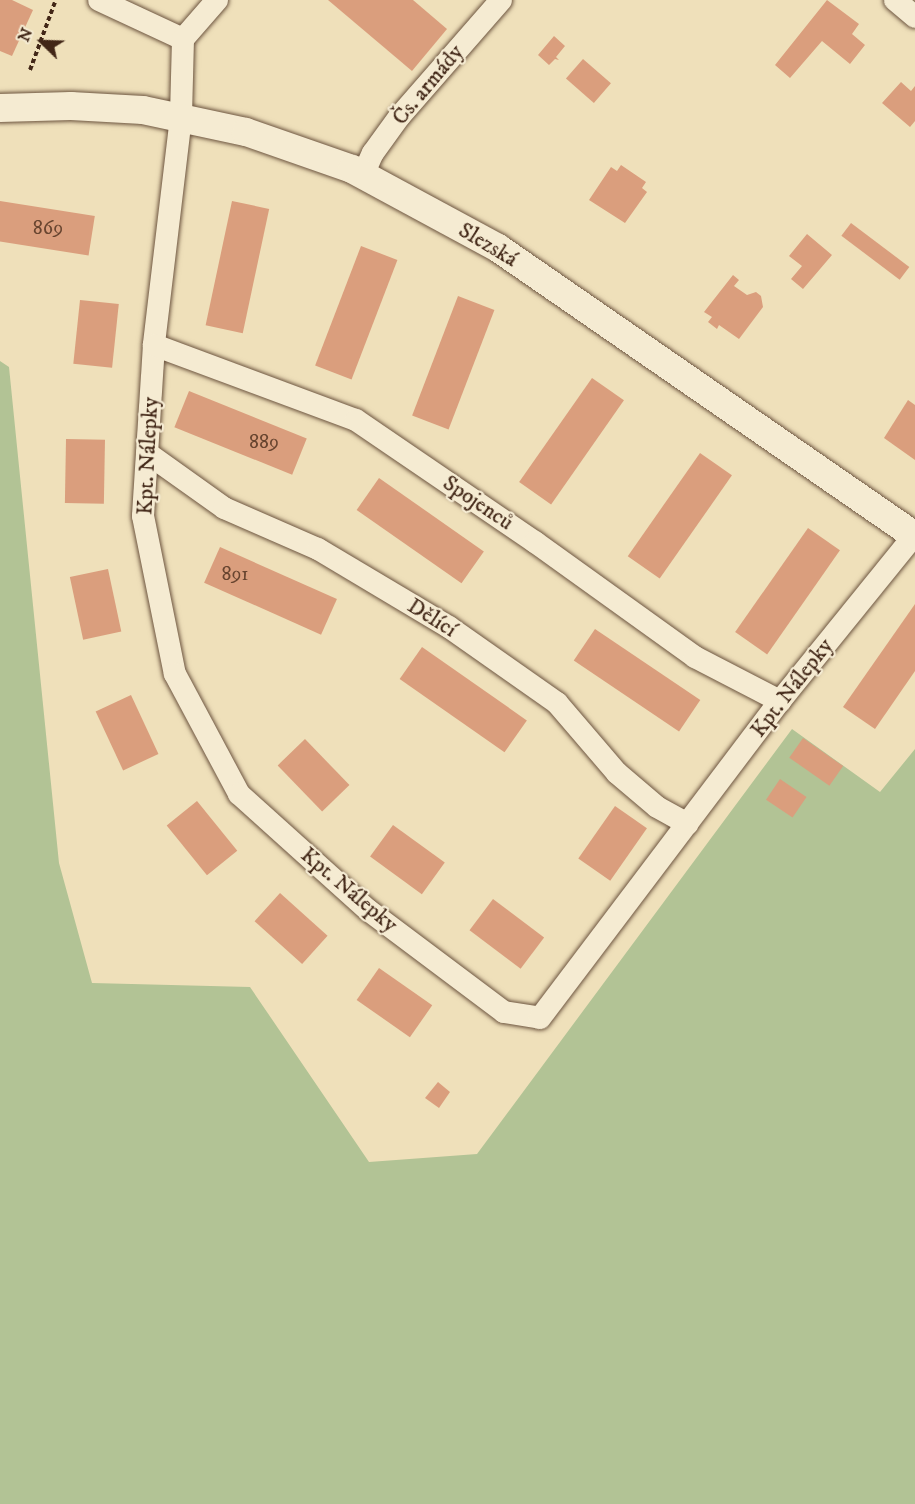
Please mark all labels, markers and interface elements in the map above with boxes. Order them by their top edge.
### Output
north arrow [12,12,72,72]
text: N [14,25,37,45]
street label: Čs. armády [387,40,469,130]
house number: 869 [33,216,63,240]
street label: Slezská [454,217,522,273]
street label: Kpt. Nálepky [132,396,164,516]
house number: 889 [249,430,279,454]
street label: Spojenců [438,470,518,536]
house number: 891 [221,562,249,586]
street label: Dělící [403,593,461,643]
street label: Kpt. Nálepky [745,633,839,743]
street label: Kpt. Nálepky [295,842,403,938]

